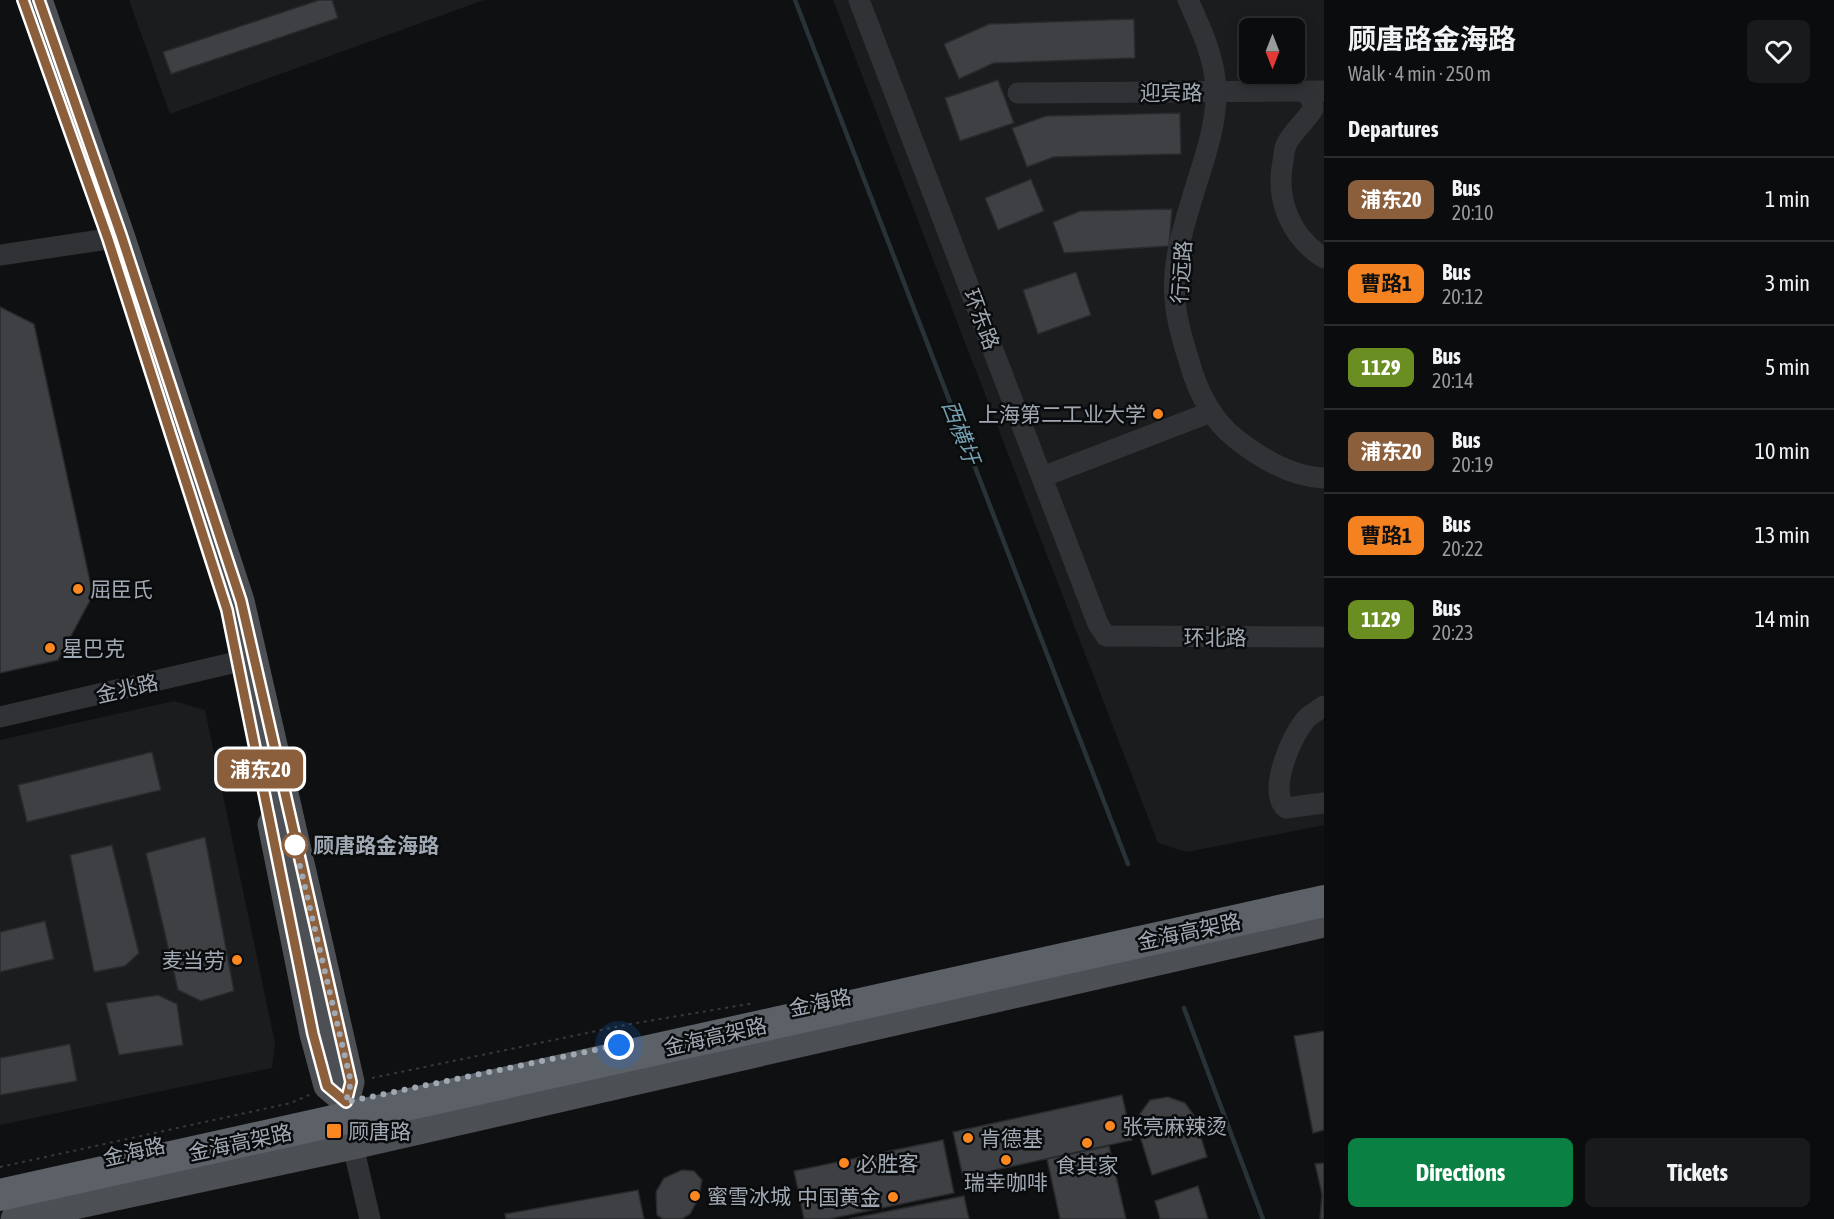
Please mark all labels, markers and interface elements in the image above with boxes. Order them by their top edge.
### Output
north arrow [1239,18,1305,84]
map controls [1239,18,1305,84]
button: heart [1747,20,1810,83]
text: 顾唐路金海路 [1348,23,1516,55]
text: Walk · 4 min · 250 m [1348,62,1491,85]
street label: 迎宾路 [1140,80,1203,104]
text: Departures [1348,116,1438,142]
text: Bus [1452,175,1481,201]
text: 1 min [1765,186,1810,212]
text: 浦东20 [1360,187,1422,211]
text: 20:10 [1452,201,1493,224]
street label: 行远路 [1167,240,1195,304]
text: Bus [1442,259,1471,285]
text: 3 min [1765,270,1810,296]
text: 曹路1 [1360,271,1412,295]
street label: 环东路 [960,285,1004,353]
text: 20:12 [1442,285,1483,308]
text: Bus [1432,343,1461,369]
text: 5 min [1765,354,1810,380]
text: 1129 [1361,355,1401,379]
text: 20:14 [1432,369,1474,392]
water label: 西横圩 [937,397,986,470]
place label: 上海第二工业大学 [978,402,1146,426]
marker: 上海第二工业大学 [1151,407,1165,421]
text: Bus [1452,427,1481,453]
text: 10 min [1755,438,1810,464]
text: 浦东20 [1360,439,1422,463]
text: 20:19 [1452,453,1493,476]
text: Bus [1442,511,1471,537]
text: 13 min [1755,522,1810,548]
text: 曹路1 [1360,523,1412,547]
text: 20:22 [1442,537,1483,560]
place label: 屈臣氏 [90,577,153,601]
marker: 屈臣氏 [71,582,85,596]
text: Bus [1432,595,1461,621]
text: 14 min [1755,606,1810,632]
text: 1129 [1361,607,1401,631]
text: 20:23 [1432,621,1474,644]
street label: 环北路 [1184,625,1247,649]
place label: 星巴克 [62,636,125,660]
marker: 星巴克 [43,641,57,655]
street label: 金兆路 [94,669,160,707]
line badge: 浦东20 [218,750,302,788]
text: 浦东20 [229,757,291,781]
marker: 顾唐路金海路 [282,832,308,858]
place label: 顾唐路金海路 [313,833,439,857]
street label: 金海高架路 [1135,908,1243,954]
place label: 麦当劳 [162,948,225,972]
marker: 麦当劳 [230,953,244,967]
street label: 金海路 [787,984,853,1020]
street label: 金海高架路 [661,1012,769,1060]
your location [604,1030,634,1060]
place label: 张亮麻辣烫 [1122,1114,1227,1138]
street label: 金海高架路 [186,1119,294,1165]
place label: 顾唐路 [348,1119,411,1143]
marker: 张亮麻辣烫 [1103,1119,1117,1133]
marker: 顾唐路 [325,1122,343,1140]
place label: 肯德基 [980,1126,1043,1150]
marker: 肯德基 [961,1131,975,1145]
street label: 金海路 [101,1132,167,1170]
marker: 食其家 [1080,1136,1094,1150]
button: Directions [1348,1138,1573,1207]
button: Tickets [1585,1138,1810,1207]
place label: 必胜客 [856,1151,919,1175]
marker: 瑞幸咖啡 [999,1153,1013,1167]
place label: 食其家 [1056,1153,1119,1177]
marker: 必胜客 [837,1156,851,1170]
place label: 瑞幸咖啡 [964,1170,1048,1194]
place label: 蜜雪冰城 [707,1184,791,1208]
place label: 中国黄金 [797,1185,881,1209]
marker: 蜜雪冰城 [688,1189,702,1203]
marker: 中国黄金 [886,1190,900,1204]

